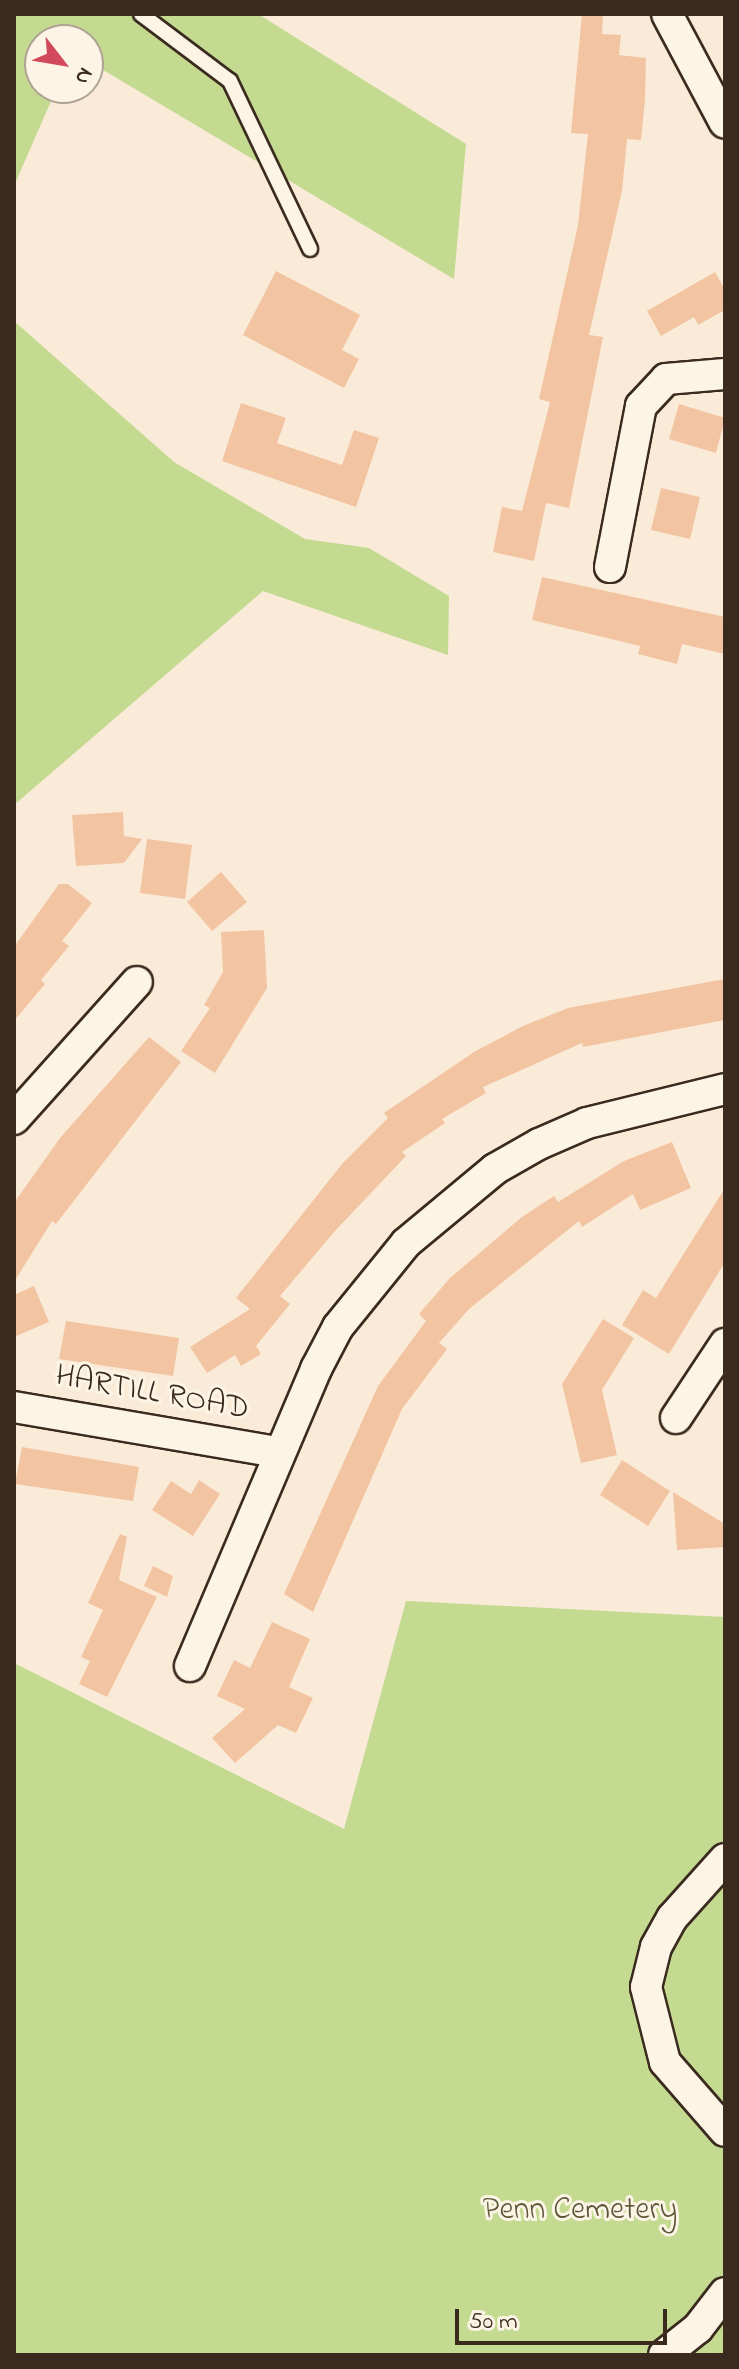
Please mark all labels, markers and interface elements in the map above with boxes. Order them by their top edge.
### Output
north arrow [24,24,104,104]
text: N [65,61,100,90]
street label: HARTILL ROAD [52,1358,252,1430]
park label: Penn Cemetery [483,2192,677,2230]
scale bar [459,2293,671,2343]
text: 50 m [469,2305,518,2340]

